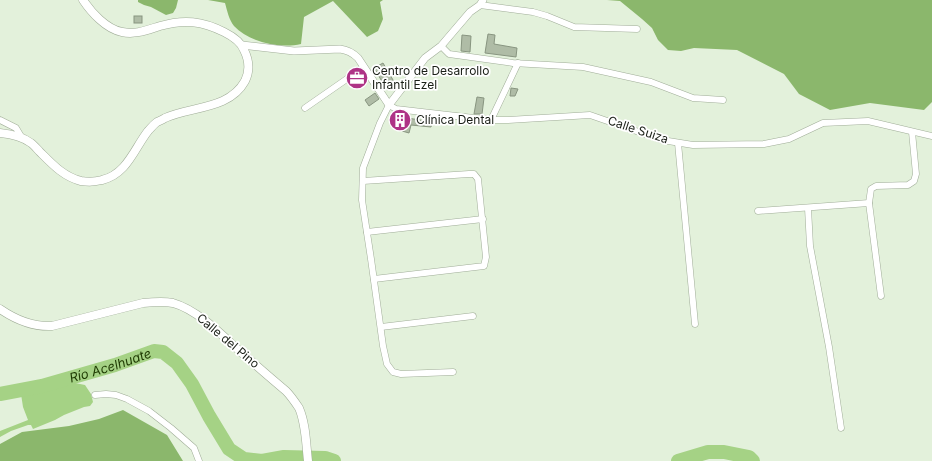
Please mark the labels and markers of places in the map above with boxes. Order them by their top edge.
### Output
place label: Centro de Desarrollo Infantil Ezel [372,63,489,92]
office icon: Centro de Desarrollo Infantil Ezel [344,65,370,91]
building icon: Clínica Dental [387,107,413,133]
place label: Clínica Dental [416,112,494,127]

